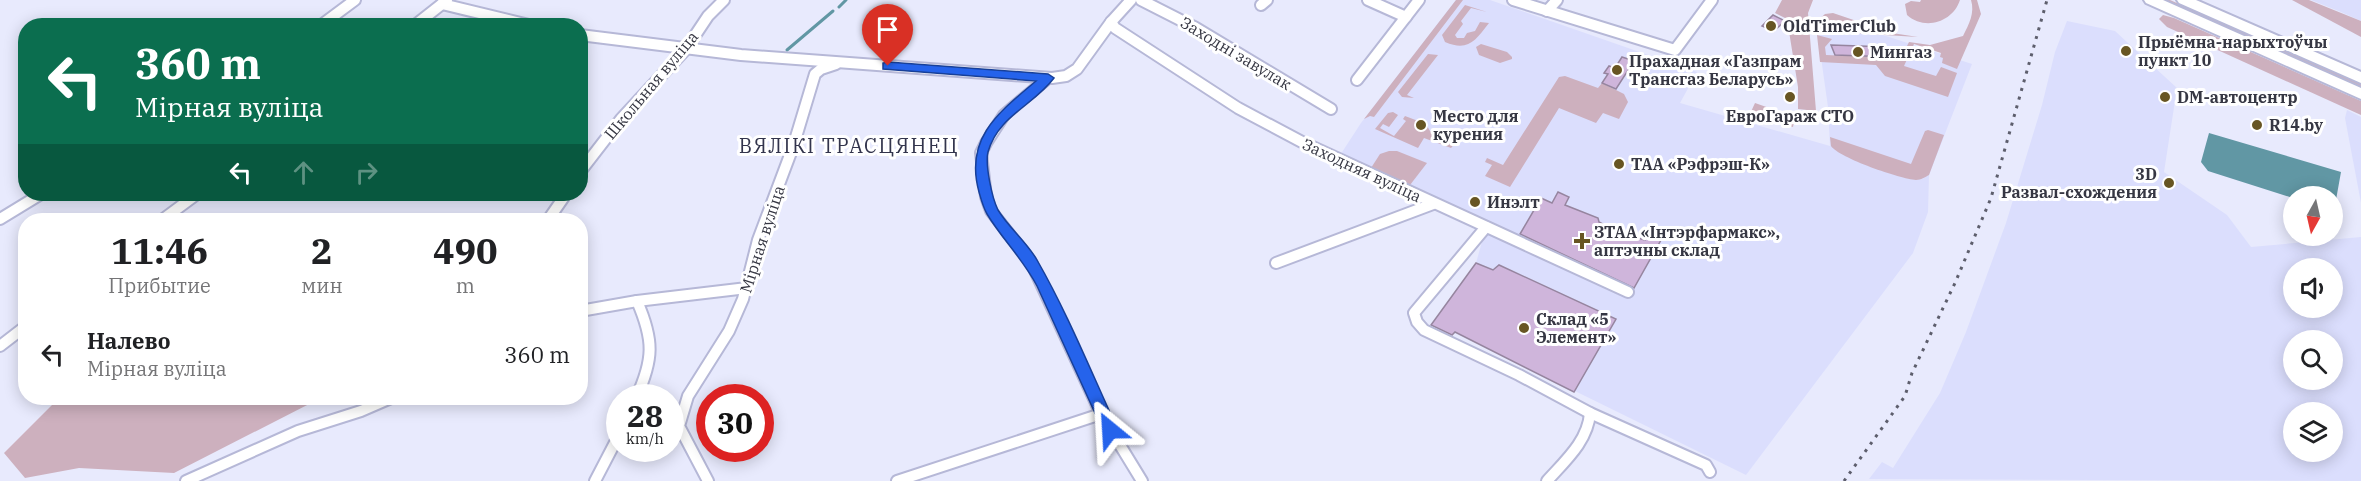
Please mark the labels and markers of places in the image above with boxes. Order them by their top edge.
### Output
pin [862,4,913,66]
place label: OldTimerClub [1783,16,1896,36]
marker: OldTimerClub [1764,19,1778,33]
place label: Прыёмна-нарыхтоўчы пункт 10 [2138,32,2328,70]
place label: Мингаз [1870,42,1932,62]
marker: Прыёмна-нарыхтоўчы пункт 10 [2119,44,2133,58]
marker: Мингаз [1851,45,1865,59]
place label: Прахадная «Газпрам Трансгаз Беларусь» [1629,51,1802,89]
marker: Прахадная «Газпрам Трансгаз Беларусь» [1610,63,1624,77]
place label: DM-автоцентр [2177,87,2298,107]
marker: ЕвроГараж СТО [1783,90,1797,104]
marker: DM-автоцентр [2158,90,2172,104]
place label: Место для курения [1433,106,1519,144]
place label: ЕвроГараж СТО [1726,106,1854,126]
place label: R14.by [2269,115,2324,135]
marker: Место для курения [1414,118,1428,132]
marker: R14.by [2250,118,2264,132]
place label: ТАА «Рэфрэш-К» [1631,154,1770,174]
marker: ТАА «Рэфрэш-К» [1612,157,1626,171]
place label: 3D Развал-схождения [2001,164,2157,202]
marker: 3D Развал-схождения [2162,176,2176,190]
place label: Инэлт [1487,192,1540,212]
marker: Инэлт [1468,195,1482,209]
place label: ЗТАА «Інтэрфармакс», аптэчны склад [1594,222,1780,260]
marker: ЗТАА «Інтэрфармакс», аптэчны склад [1575,234,1589,248]
place label: Склад «5 Элемент» [1536,309,1616,347]
marker: Склад «5 Элемент» [1517,321,1531,335]

